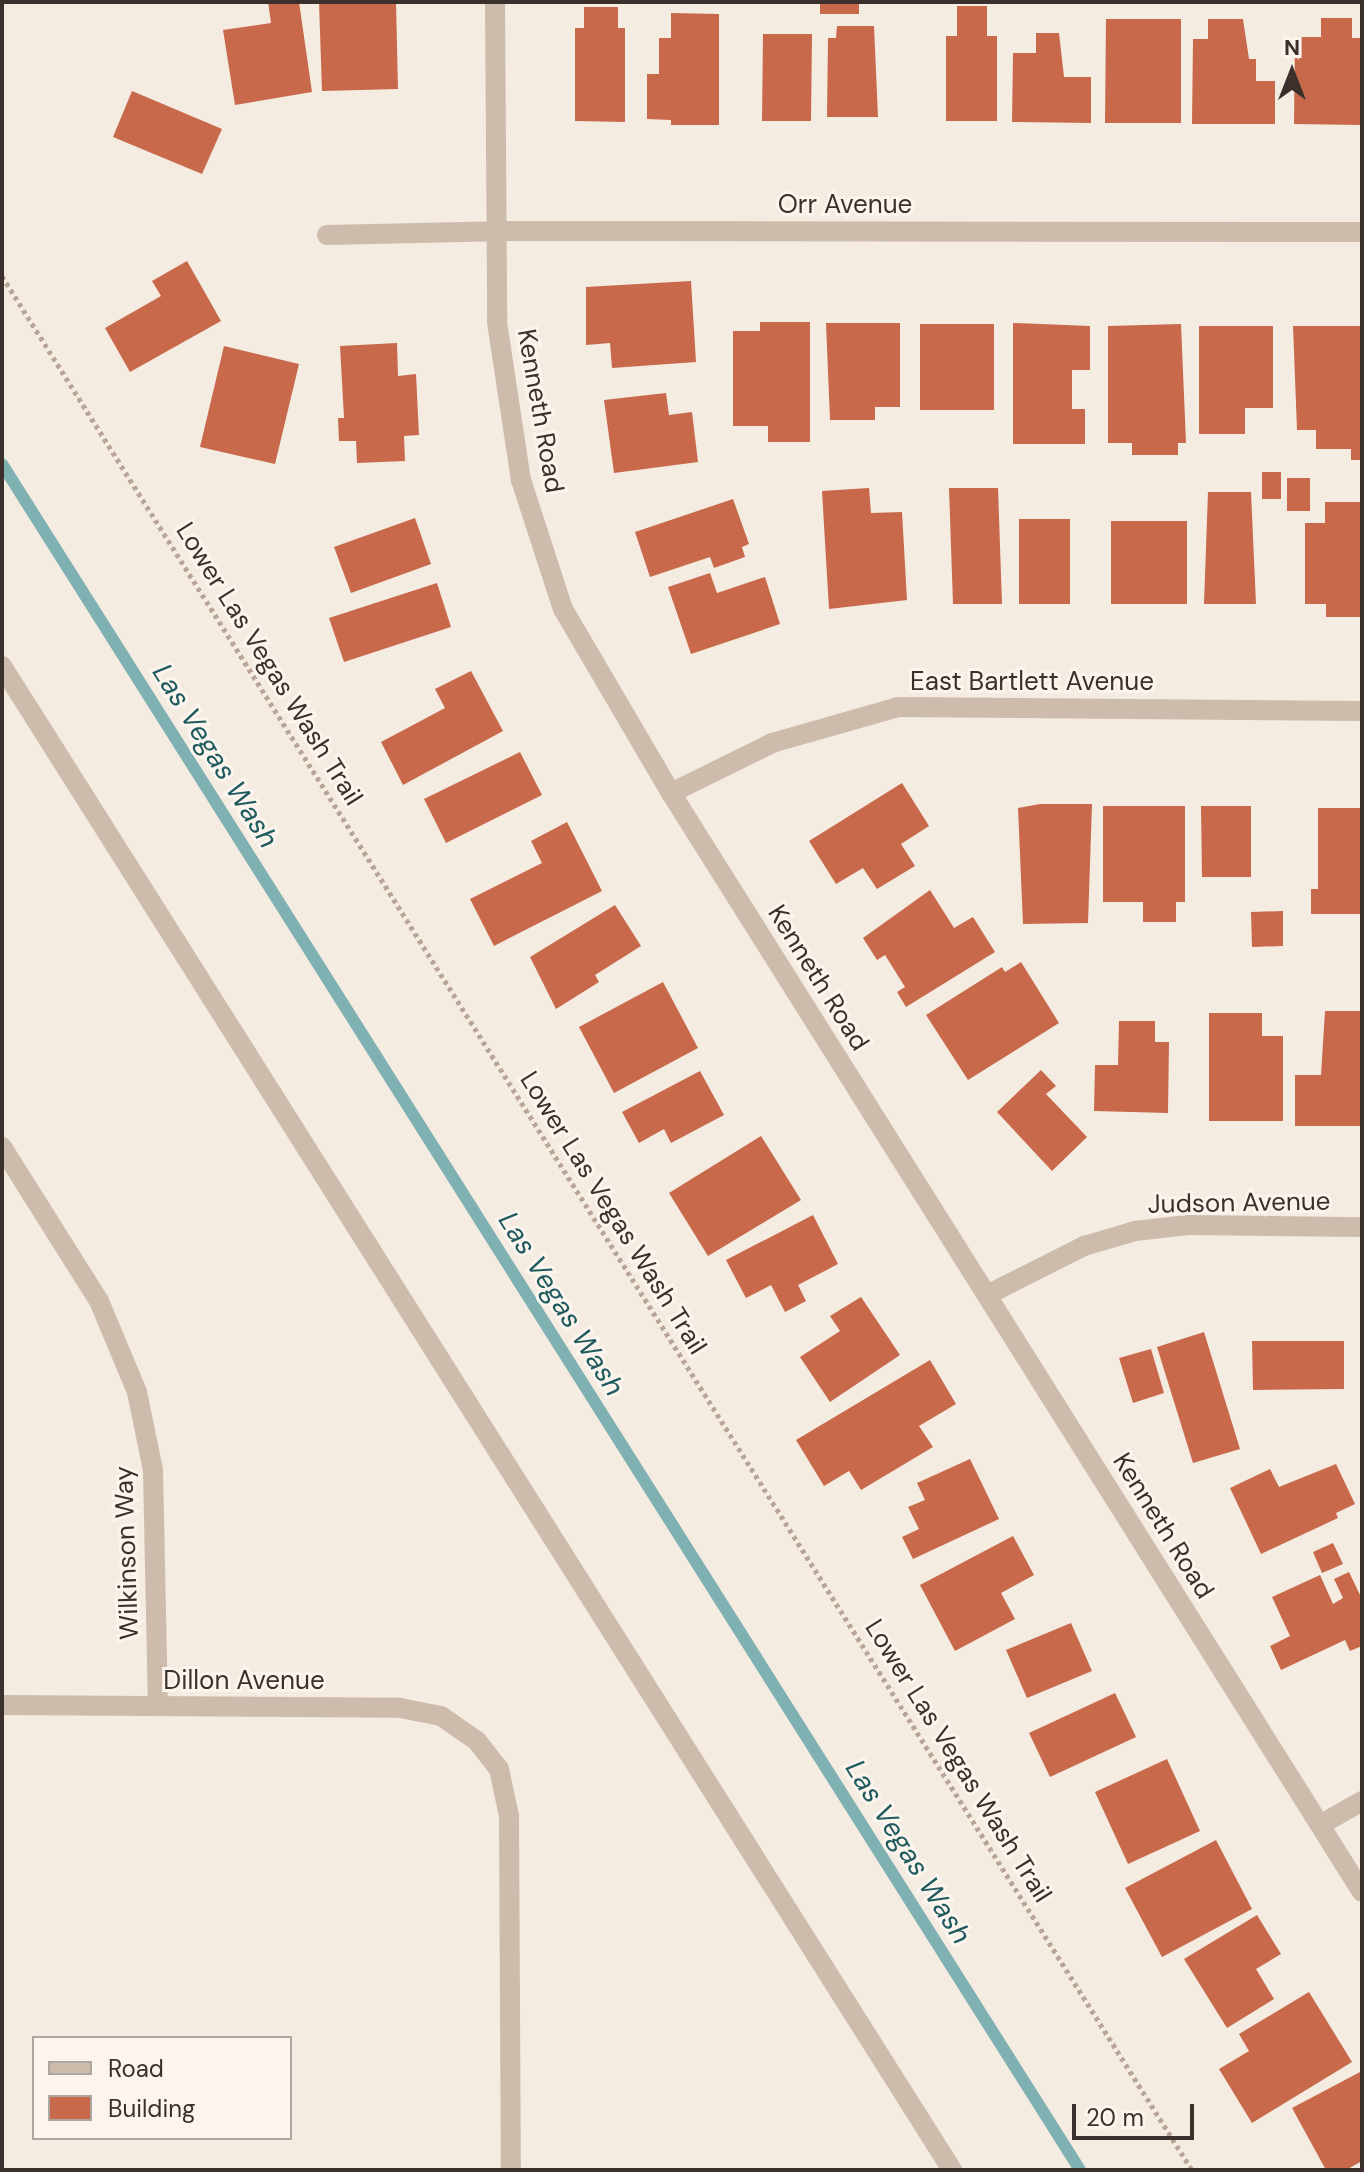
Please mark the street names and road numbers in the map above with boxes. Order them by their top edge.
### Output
street label: Orr Avenue [778,189,912,221]
street label: Kenneth Road [510,327,570,495]
street label: Lower Las Vegas Wash Trail [169,517,369,811]
street label: East Bartlett Avenue [910,666,1154,698]
street label: Kenneth Road [761,899,875,1057]
street label: Lower Las Vegas Wash Trail [513,1066,713,1360]
street label: Judson Avenue [1147,1186,1331,1220]
street label: Kenneth Road [1106,1447,1220,1605]
street label: Wilkinson Way [108,1466,146,1640]
street label: Lower Las Vegas Wash Trail [858,1614,1058,1908]
street label: Dillon Avenue [163,1665,325,1697]

